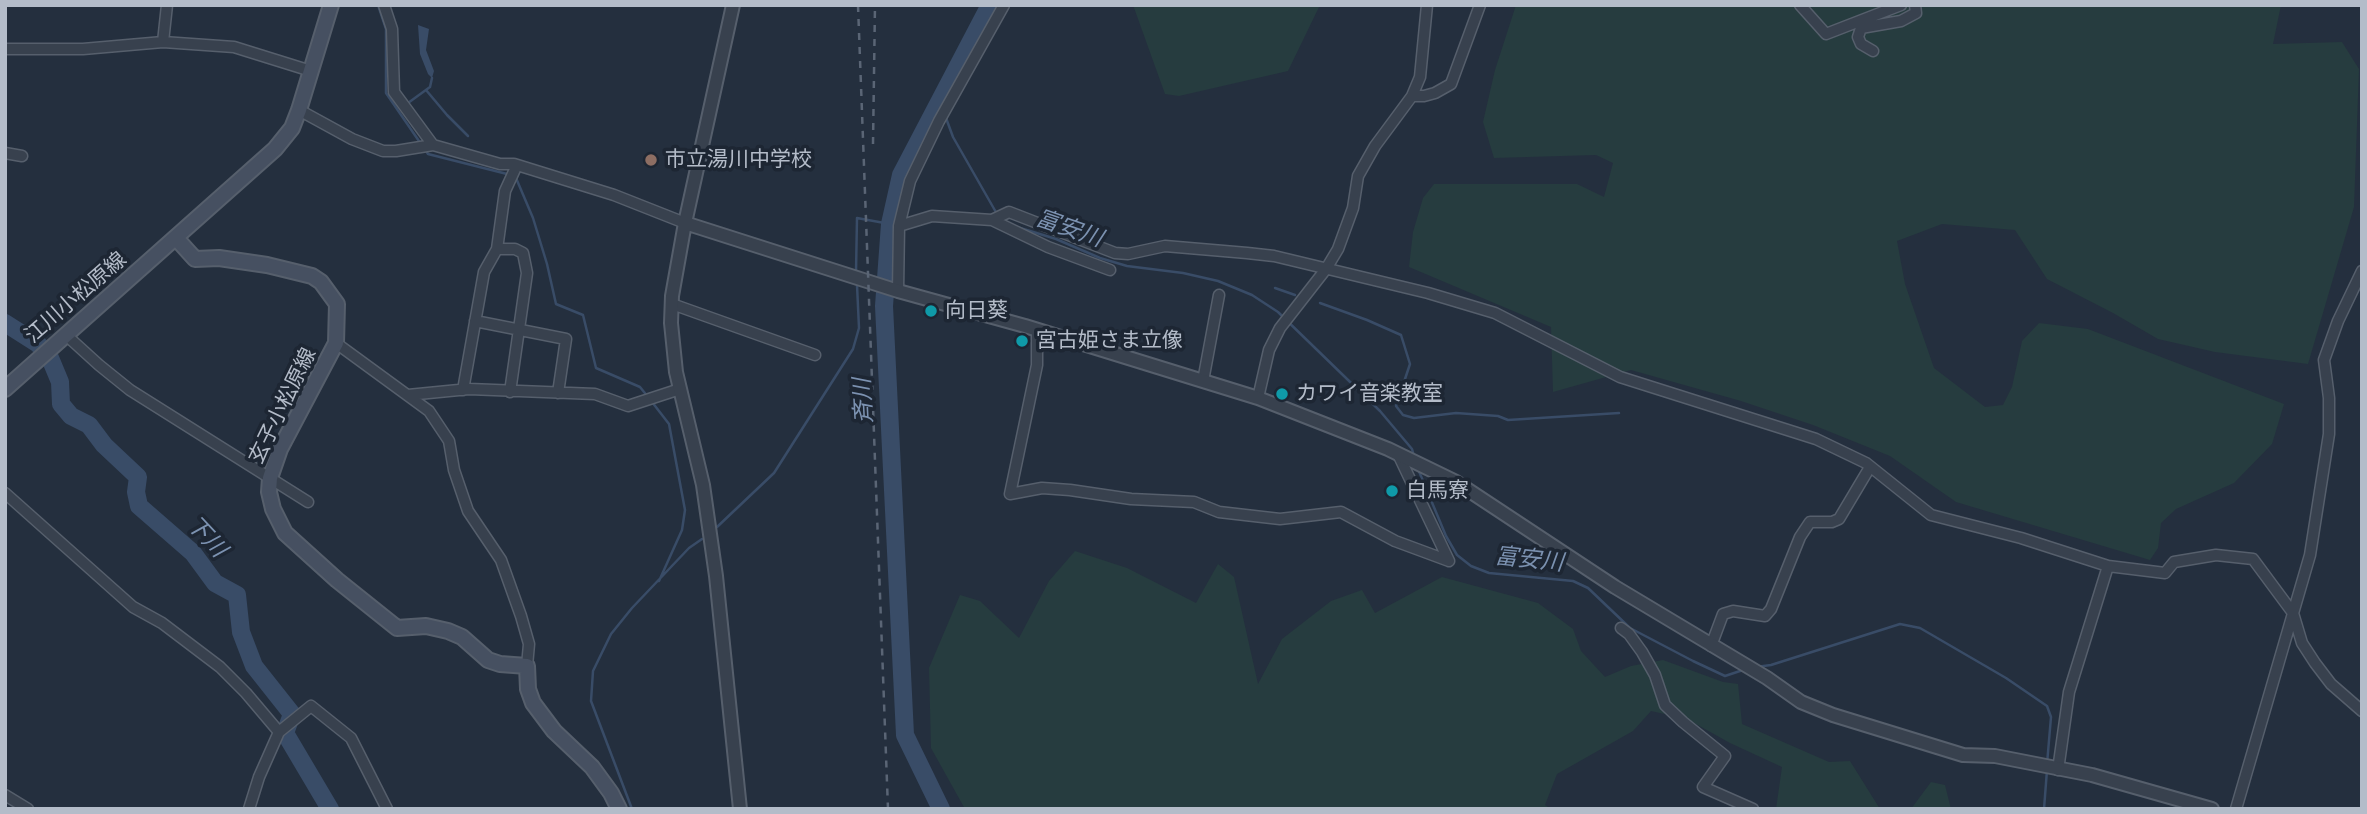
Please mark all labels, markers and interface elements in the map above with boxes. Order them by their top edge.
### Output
place label: 市立湯川中学校 [665,147,812,173]
marker: 市立湯川中学校 [643,152,659,168]
water label: 富安川 [1032,205,1106,253]
street label: 江川小松原線 [20,247,132,349]
place label: 向日葵 [945,298,1008,324]
marker: 向日葵 [923,303,939,319]
place label: 宮古姫さま立像 [1036,328,1183,354]
marker: 宮古姫さま立像 [1014,333,1030,349]
street label: 玄子小松原線 [244,344,322,468]
water label: 斉川 [849,377,879,425]
place label: カワイ音楽教室 [1296,381,1443,407]
marker: カワイ音楽教室 [1274,386,1290,402]
place label: 白馬寮 [1406,478,1469,504]
marker: 白馬寮 [1384,483,1400,499]
water label: 下川 [180,511,232,563]
water label: 富安川 [1493,543,1565,577]

